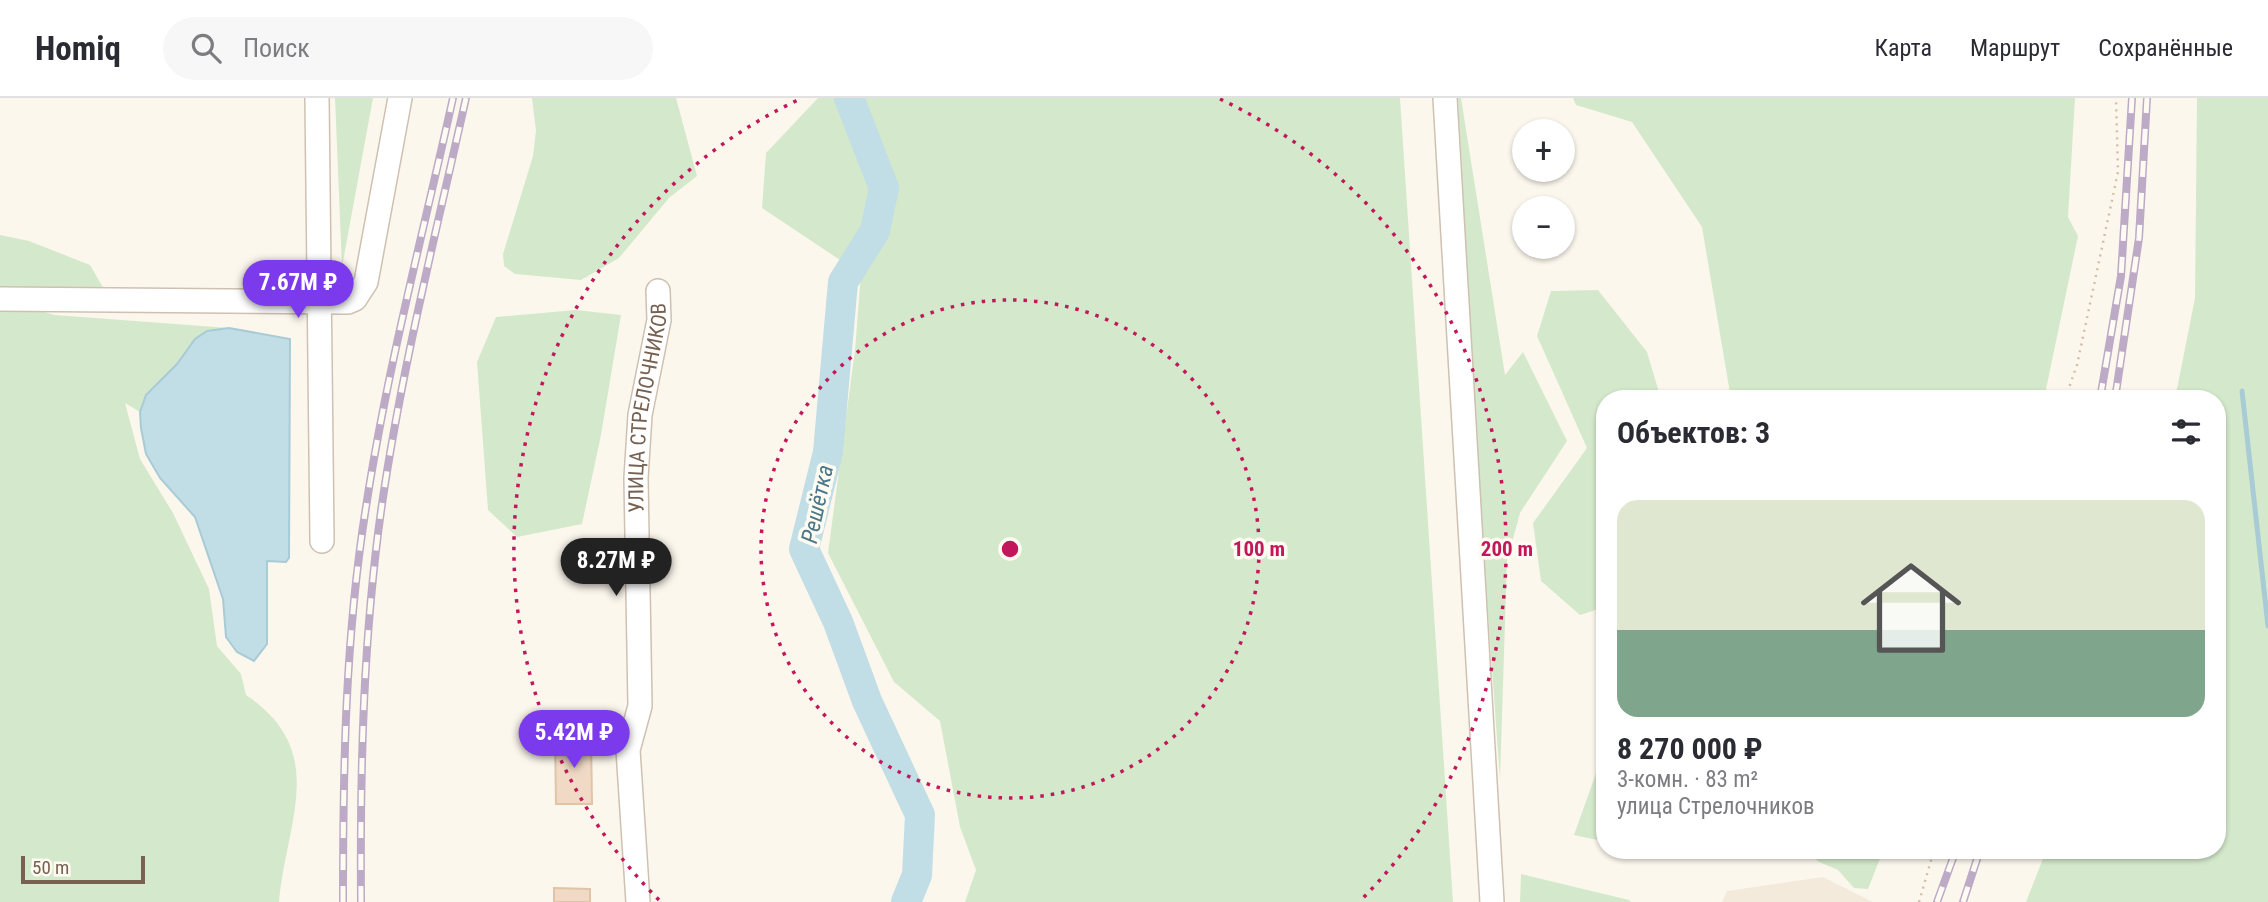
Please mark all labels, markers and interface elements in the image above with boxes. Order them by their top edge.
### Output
search box [163,17,653,80]
text: Homiq [35,29,121,68]
icon: search [187,29,225,67]
text: Поиск [243,33,310,63]
text: Карта [1875,34,1932,62]
text: Маршрут [1970,34,2060,62]
text: Сохранённые [2098,34,2233,62]
map controls [1512,119,1575,259]
button: + [1512,119,1575,182]
button: − [1512,196,1575,259]
pin: 7.67M ₽ [233,260,363,320]
text: 7.67M ₽ [259,269,337,296]
street label: УЛИЦА СТРЕЛОЧНИКОВ [624,303,672,513]
icon: filters [2167,413,2205,451]
text: Объектов: 3 [1617,415,1770,450]
water label: Решётка [796,462,839,546]
centre of rings [998,537,1022,561]
text: 100 m [1233,537,1285,561]
text: 200 m [1481,537,1533,561]
pin: 8.27M ₽ [551,538,681,598]
icon: home [1848,545,1974,671]
text: 8.27M ₽ [577,547,655,574]
pin: 5.42M ₽ [509,710,639,770]
text: 5.42M ₽ [535,719,613,746]
text: 8 270 000 ₽ [1617,731,1763,766]
text: 3-комн. · 83 m² [1617,766,1758,793]
text: улица Стрелочников [1617,793,1815,820]
scale bar [21,853,145,885]
text: 50 m [32,856,69,879]

